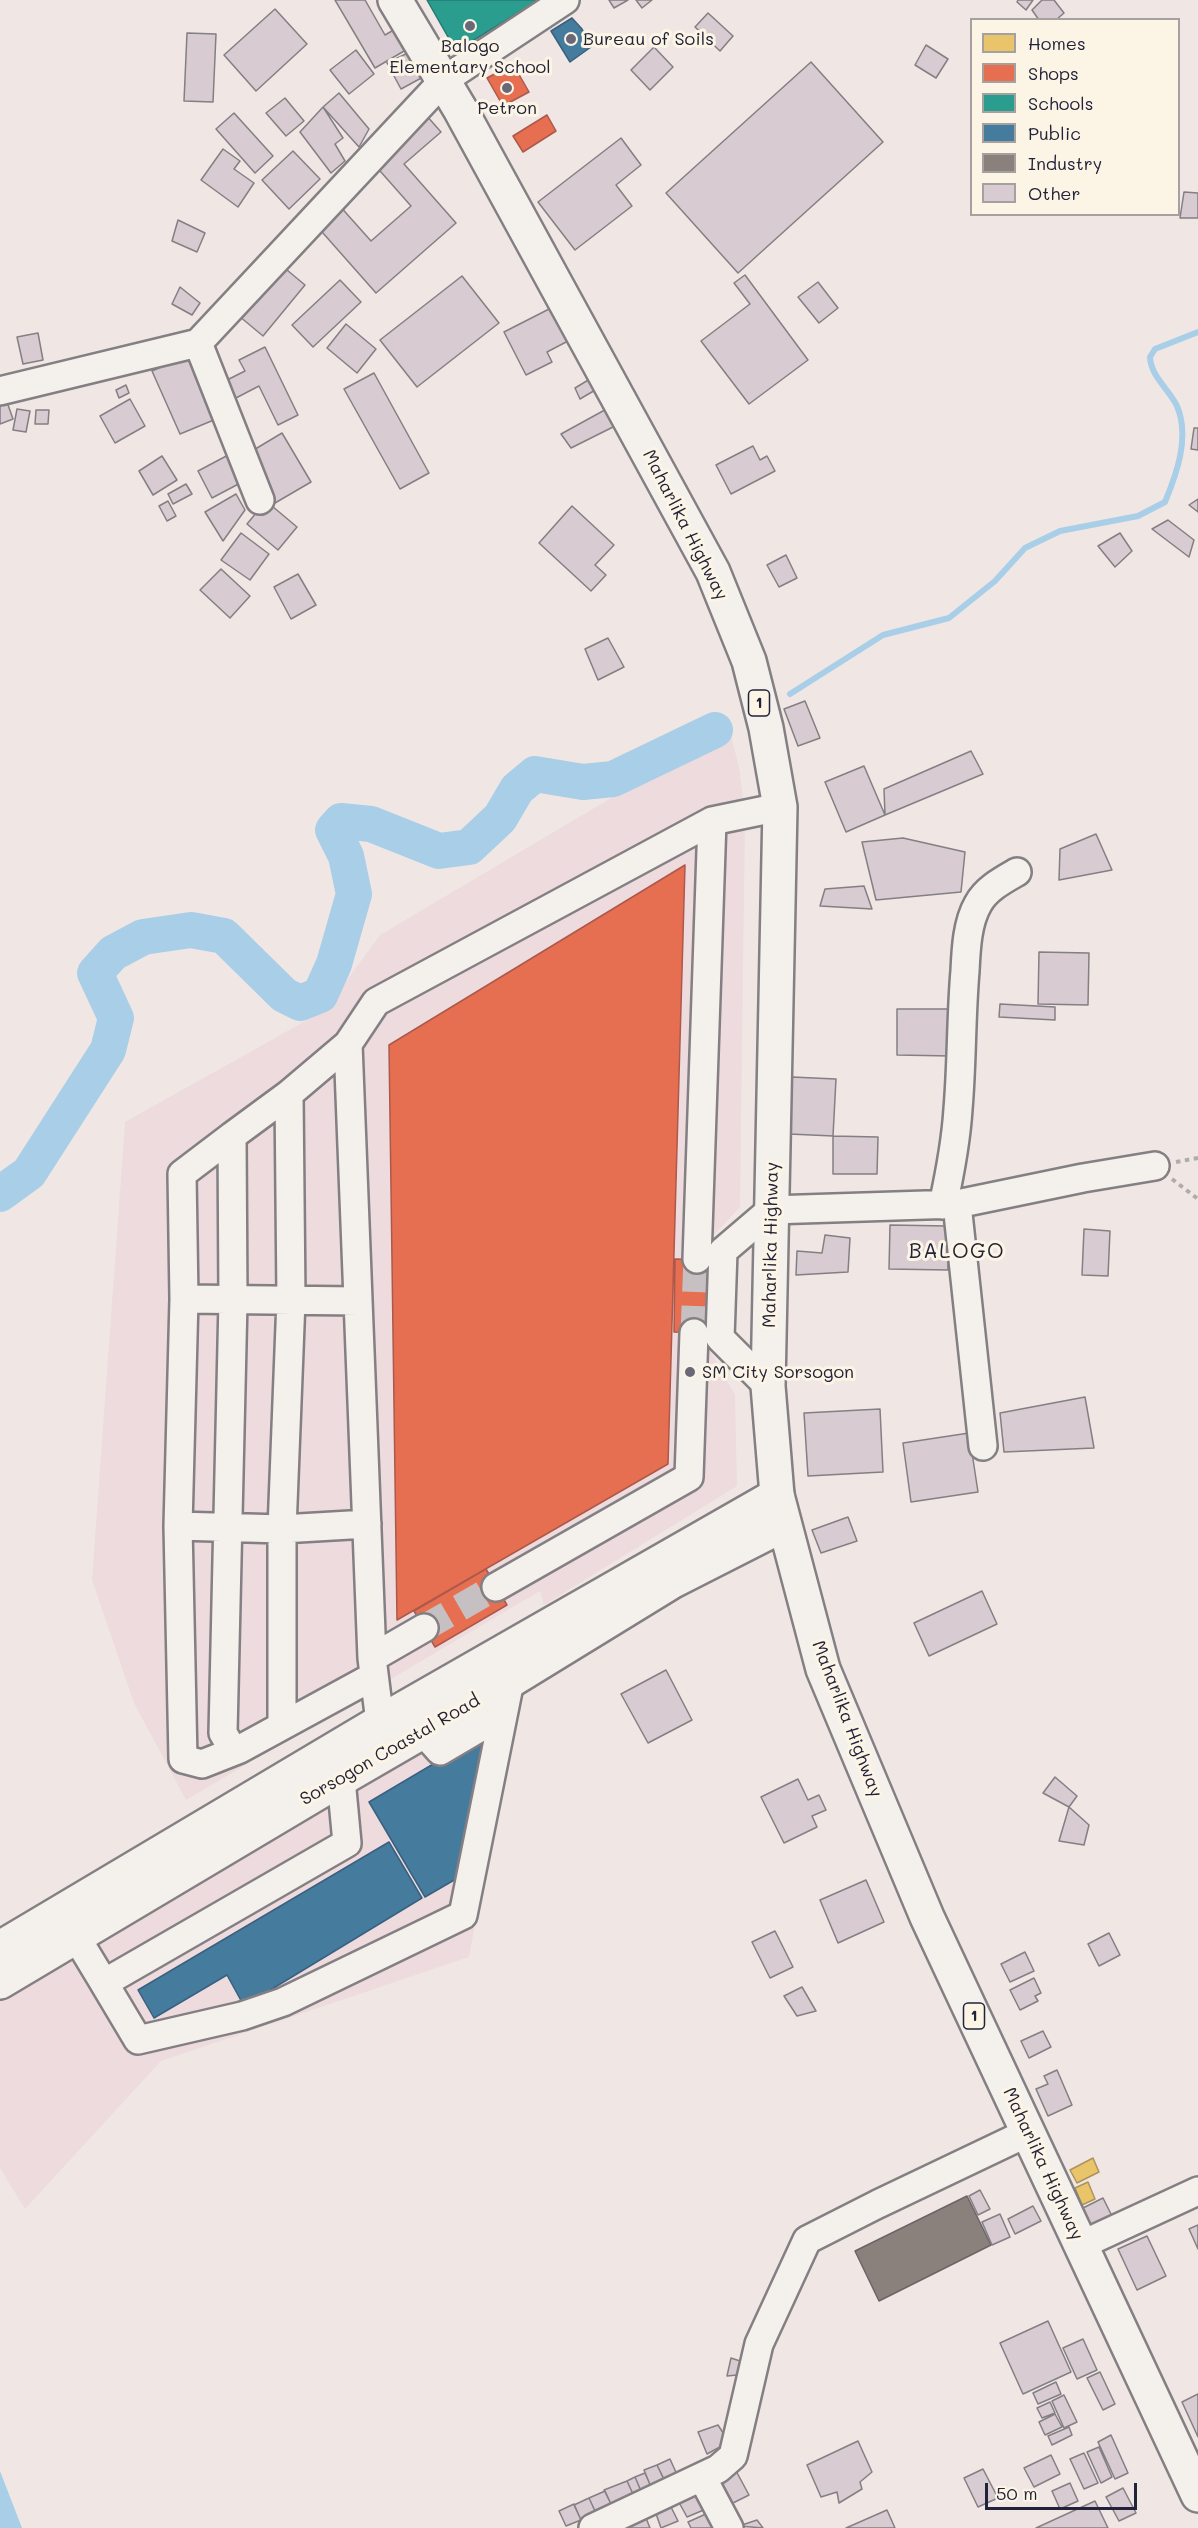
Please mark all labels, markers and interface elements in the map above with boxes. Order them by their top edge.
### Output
legend [970,18,1180,216]
marker: Balogo Elementary School [463,19,477,33]
place label: Bureau of Soils [583,28,714,50]
text: Homes [1028,31,1086,55]
marker: Bureau of Soils [564,32,578,46]
place label: Balogo Elementary School [389,35,551,78]
text: Shops [1028,61,1079,85]
marker: Petron [500,81,514,95]
text: Schools [1028,91,1093,115]
place label: Petron [477,97,537,119]
text: Public [1028,121,1081,145]
text: Industry [1028,151,1102,175]
text: Other [1028,181,1081,205]
street label: Maharlika Highway [638,446,732,604]
road number: 1 [748,690,770,716]
street label: Maharlika Highway [759,1162,783,1328]
district label: BALOGO [909,1239,1005,1265]
place label: SM City Sorsogon [702,1361,854,1383]
marker: SM City Sorsogon [683,1365,697,1379]
street label: Maharlika Highway [807,1638,887,1800]
street label: Sorsogon Coastal Road [296,1690,484,1810]
road number: 1 [964,2003,984,2029]
street label: Maharlika Highway [998,2084,1088,2244]
scale bar [988,2471,1140,2509]
text: 50 m [996,2481,1038,2505]

